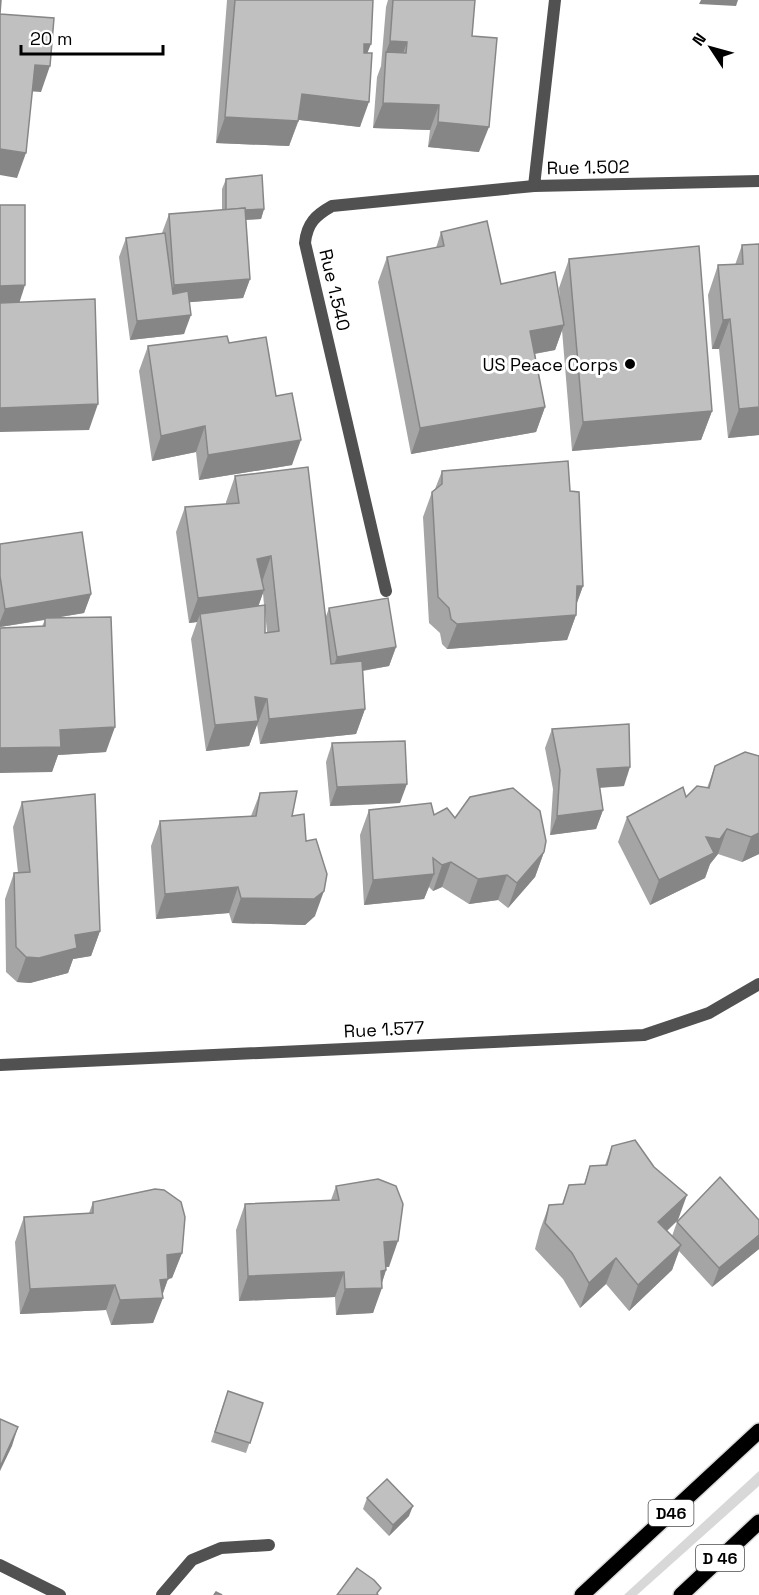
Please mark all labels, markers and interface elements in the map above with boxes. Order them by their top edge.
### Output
scale bar [21,18,164,56]
north arrow [681,18,741,78]
text: 20 m [30,27,73,50]
text: N [688,29,711,50]
street label: Rue 1.502 [546,155,630,179]
street label: Rue 1.540 [314,247,356,333]
place label: US Peace Corps [482,353,618,376]
marker: US Peace Corps [623,357,637,371]
street label: Rue 1.577 [343,1015,425,1043]
road number: D46 [648,1500,694,1526]
road number: D 46 [696,1545,744,1571]

